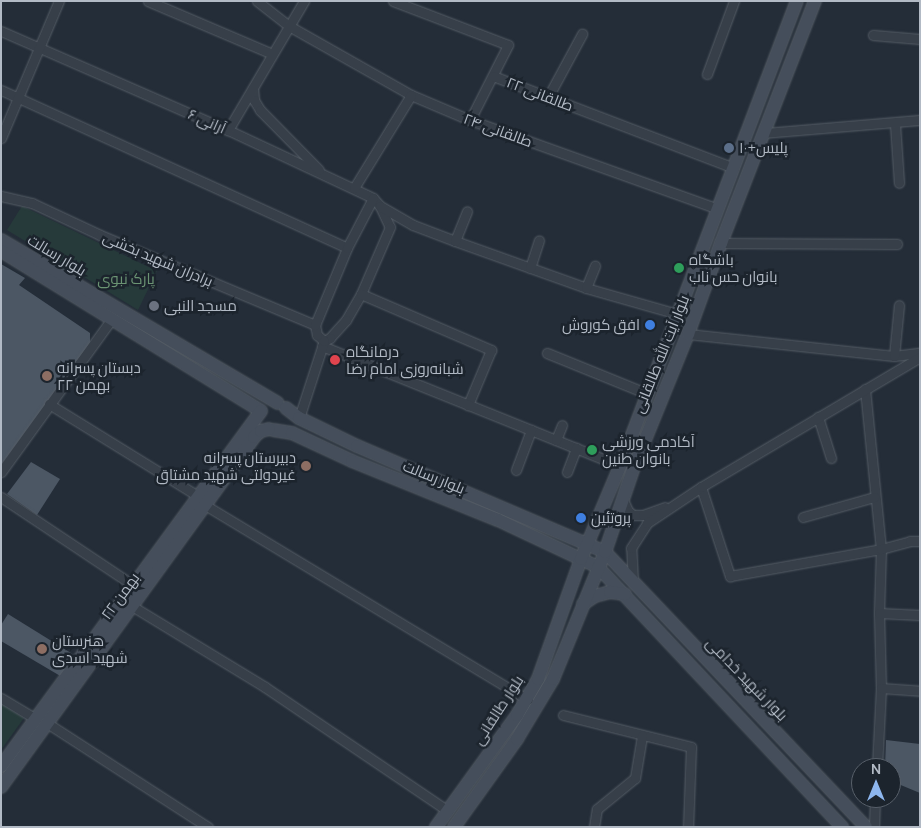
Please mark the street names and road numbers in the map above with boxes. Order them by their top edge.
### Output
street label: طالقانی ۲۲ [504,73,576,115]
street label: آرانی ۶ [185,105,229,137]
street label: طالقانی ۲۴ [461,109,535,151]
street label: برادران شهید بخشی [100,228,216,290]
street label: بلوار رسالت [24,230,90,280]
street label: بلوار آیت الله طالقانی [629,293,693,415]
street label: بلوار رسالت [400,456,468,498]
street label: ۲۲ بهمن [97,569,143,623]
street label: بلوار شهید خدامی [703,633,791,725]
street label: بلوار طالقانی [469,672,527,748]

